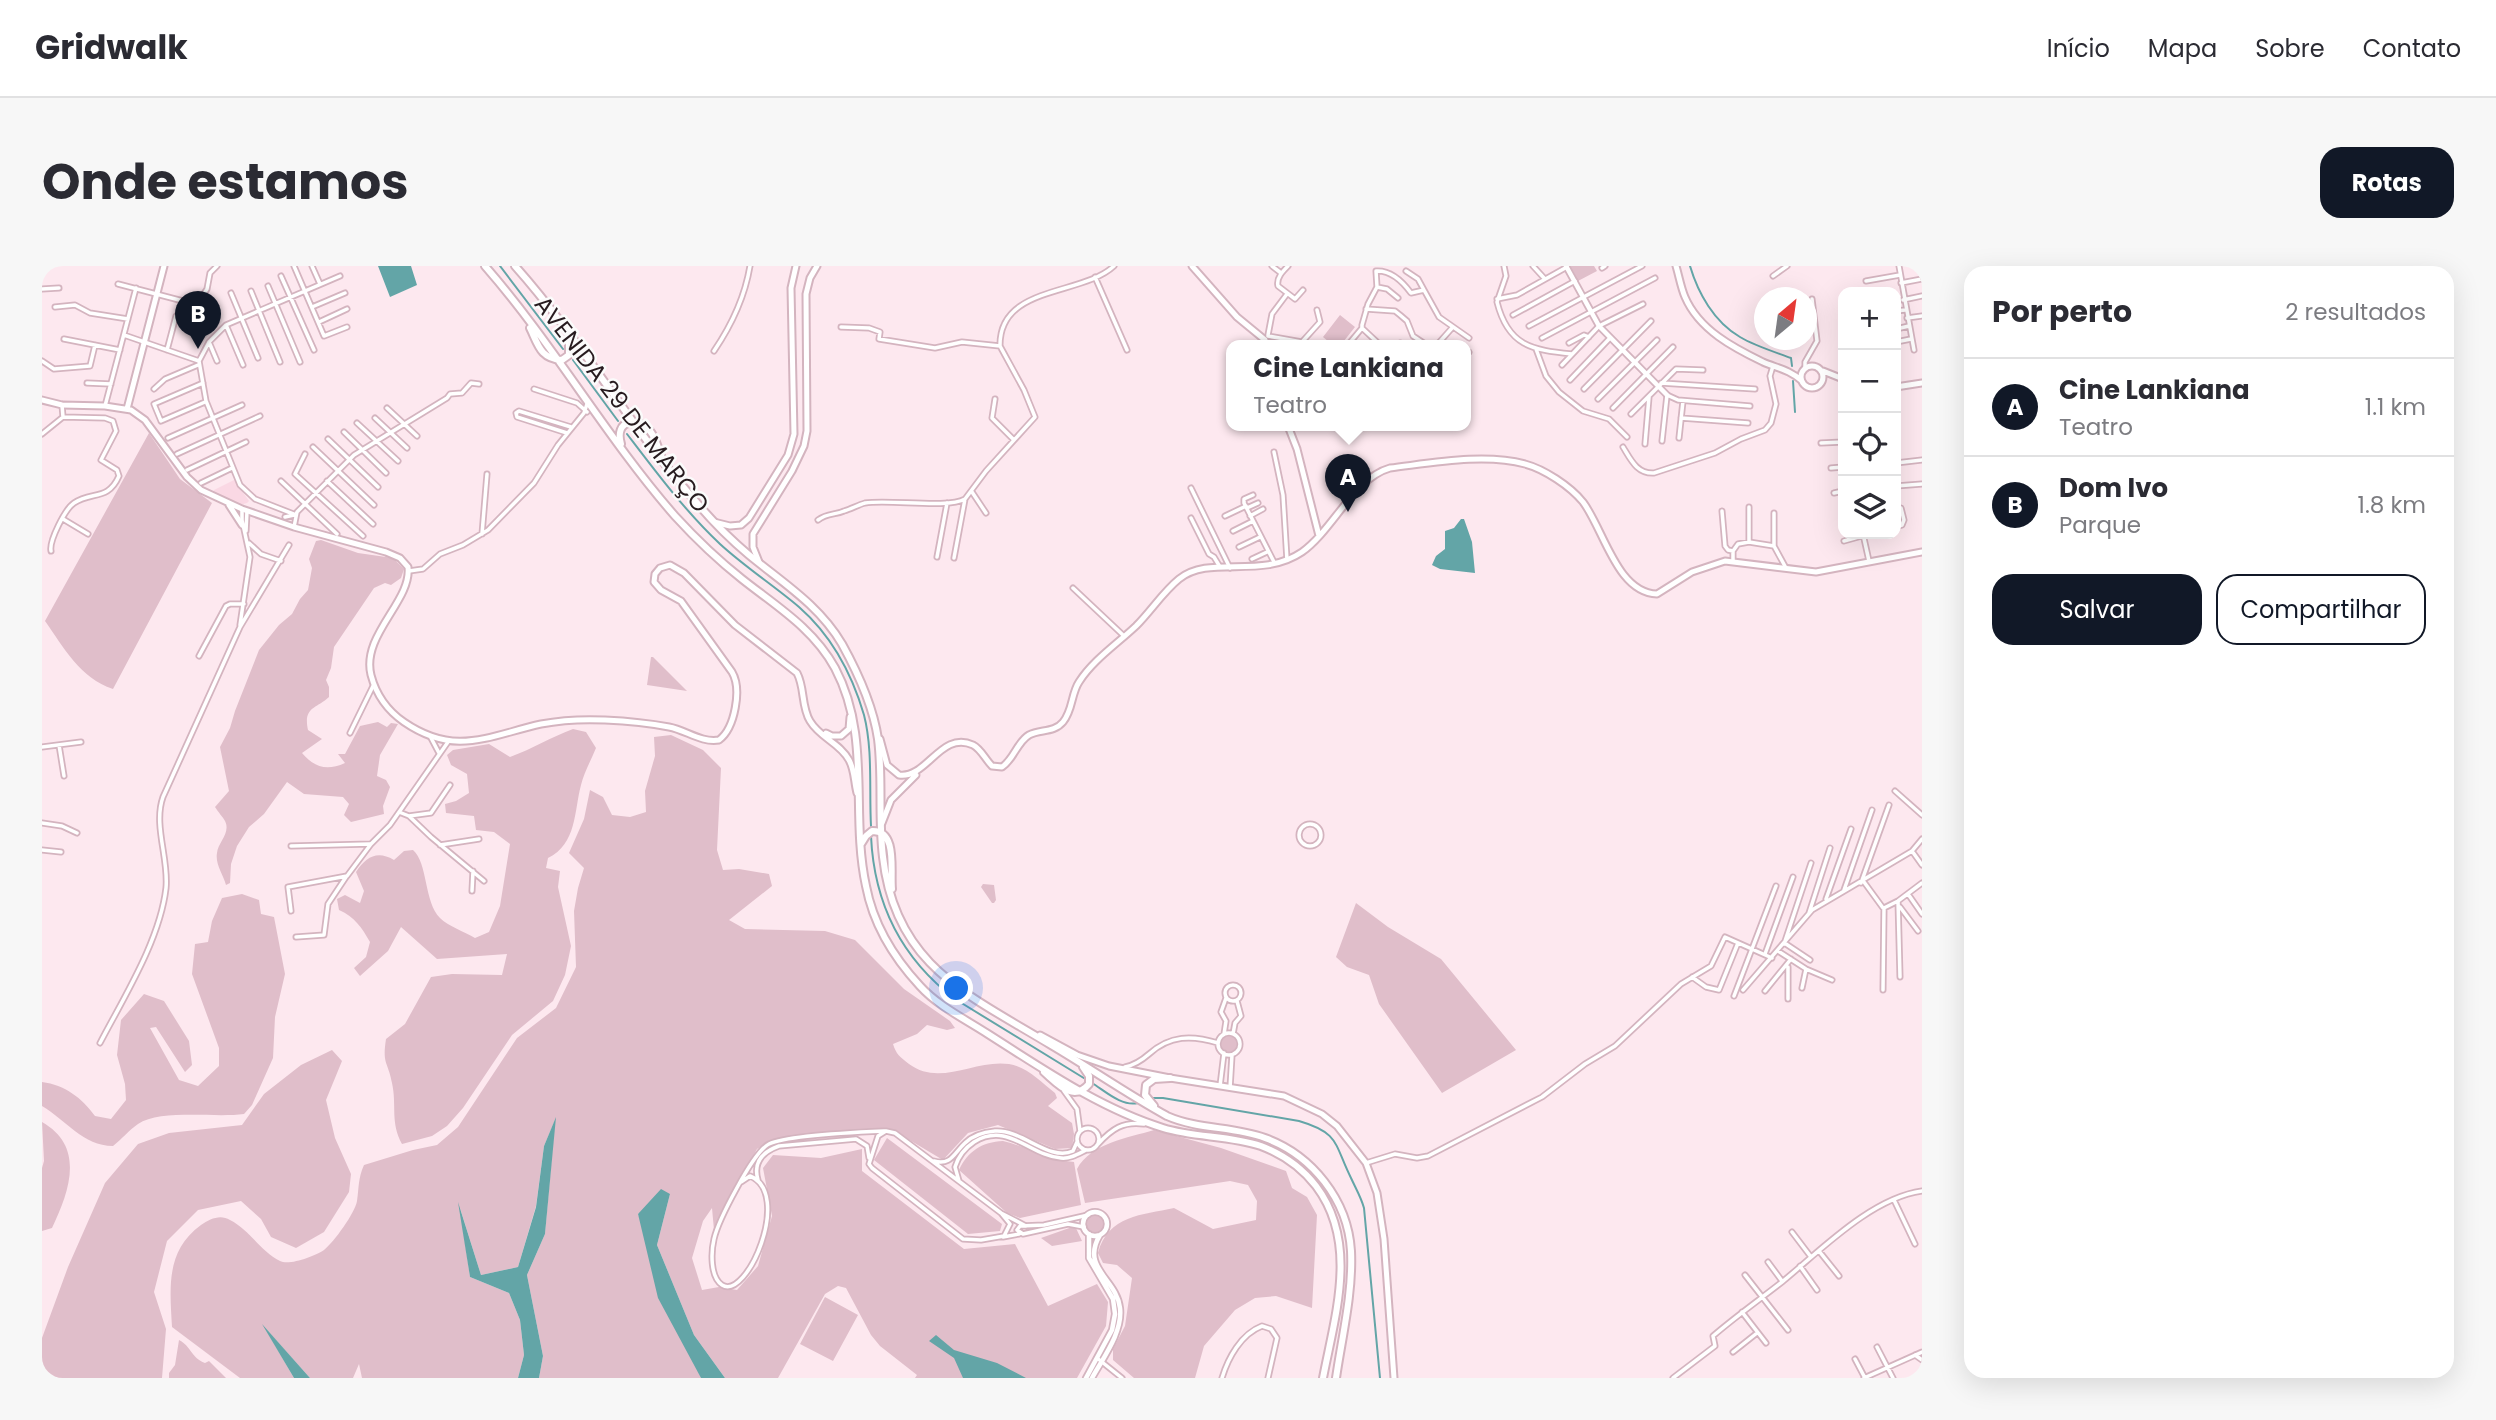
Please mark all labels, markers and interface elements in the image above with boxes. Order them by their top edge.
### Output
text: Gridwalk [35,24,188,71]
text: Início [2047,32,2110,65]
text: Mapa [2148,32,2217,65]
text: Sobre [2255,32,2325,65]
text: Contato [2363,32,2461,65]
button: Rotas [2320,147,2454,218]
text: Onde estamos [42,148,409,216]
north arrow [1754,287,1817,350]
map controls [1838,287,1901,539]
button: + [1838,287,1901,350]
street label: AVENIDA 29 DE MARÇO [527,289,717,519]
text: Por perto [1992,290,2132,333]
pin: B [175,291,221,349]
text: 2 resultados [2285,296,2426,328]
popup [1226,340,1471,431]
text: Cine Lankiana [1253,350,1444,386]
button: − [1838,350,1901,413]
text: Cine Lankiana [2059,372,2250,408]
text: Teatro [1253,389,1327,421]
text: A [2007,391,2023,423]
text: 1.1 km [2365,391,2426,423]
text: Teatro [2059,411,2133,443]
button: locate [1838,413,1901,476]
pin: A [1325,454,1371,512]
text: Dom Ivo [2059,470,2168,506]
button: layers [1838,476,1901,539]
text: B [2007,489,2023,521]
text: 1.8 km [2358,489,2426,521]
text: Parque [2059,509,2141,541]
button: Salvar [1992,574,2202,645]
button: Compartilhar [2216,574,2426,645]
your location [939,971,973,1005]

